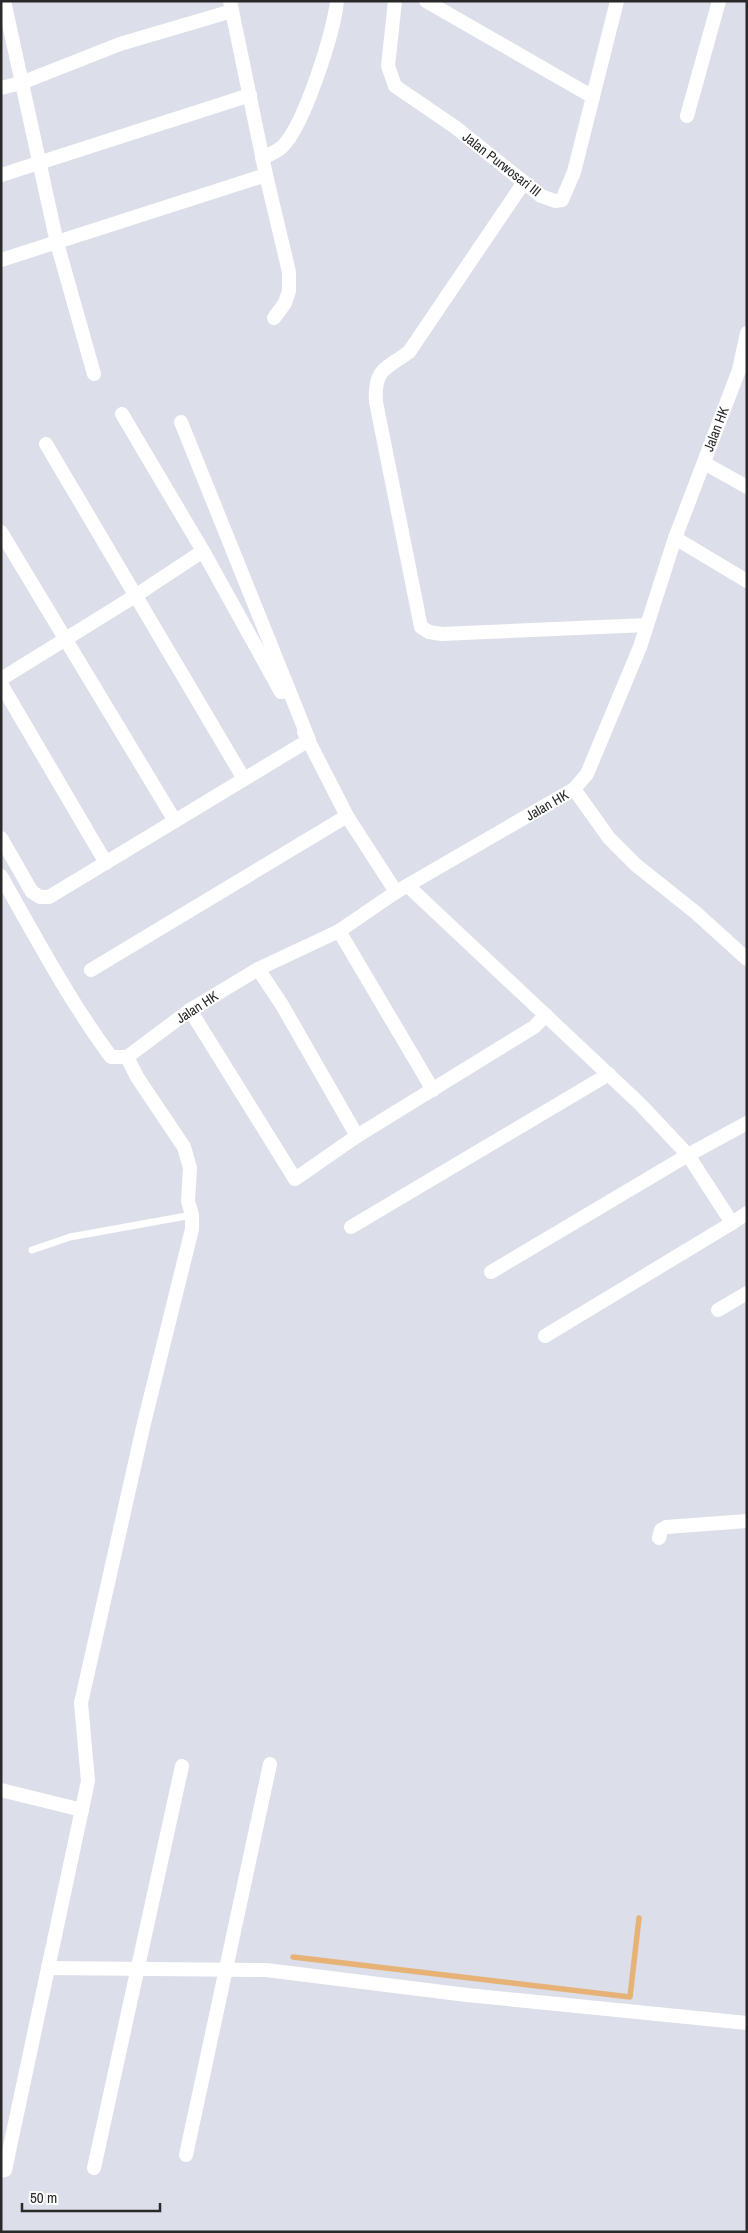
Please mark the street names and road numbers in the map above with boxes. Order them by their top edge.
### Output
street label: Jalan Purwosari III [459,128,545,200]
street label: Jalan HK [699,404,733,454]
street label: Jalan HK [522,785,572,824]
street label: Jalan HK [173,987,222,1027]

